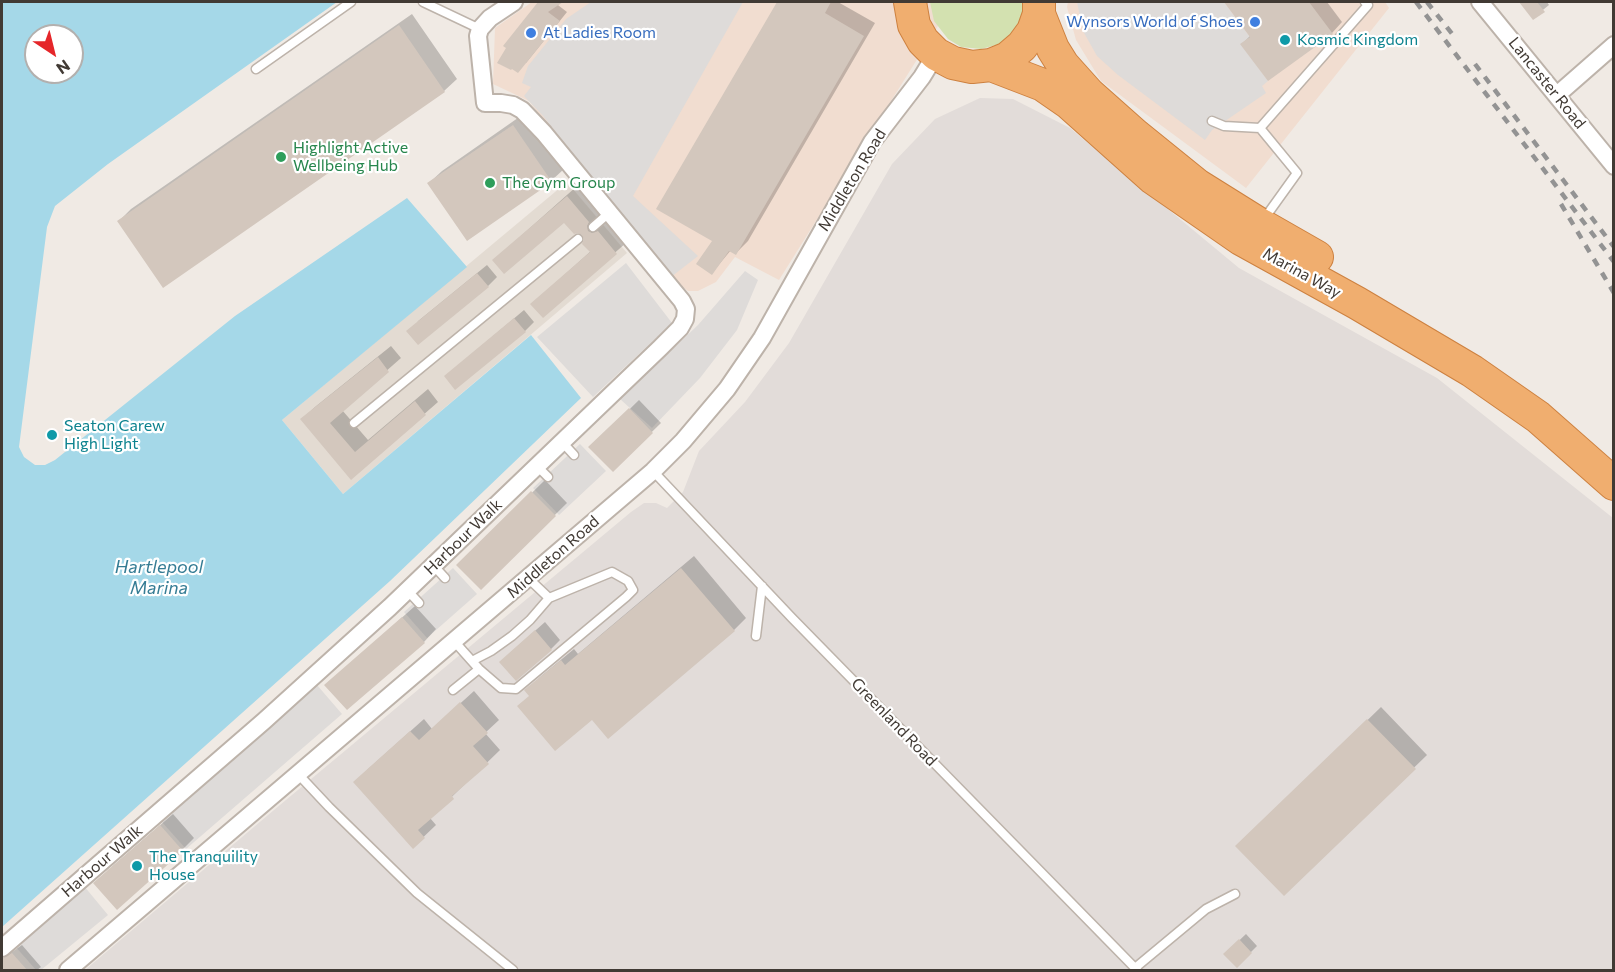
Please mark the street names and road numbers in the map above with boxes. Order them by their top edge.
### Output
street label: Lancaster Road [1504,33,1590,133]
street label: Middleton Road [814,125,890,235]
street label: Marina Way [1259,244,1345,302]
street label: Harbour Walk [420,495,506,579]
street label: Middleton Road [503,512,603,602]
street label: Greenland Road [847,674,941,770]
street label: Harbour Walk [58,821,146,901]

